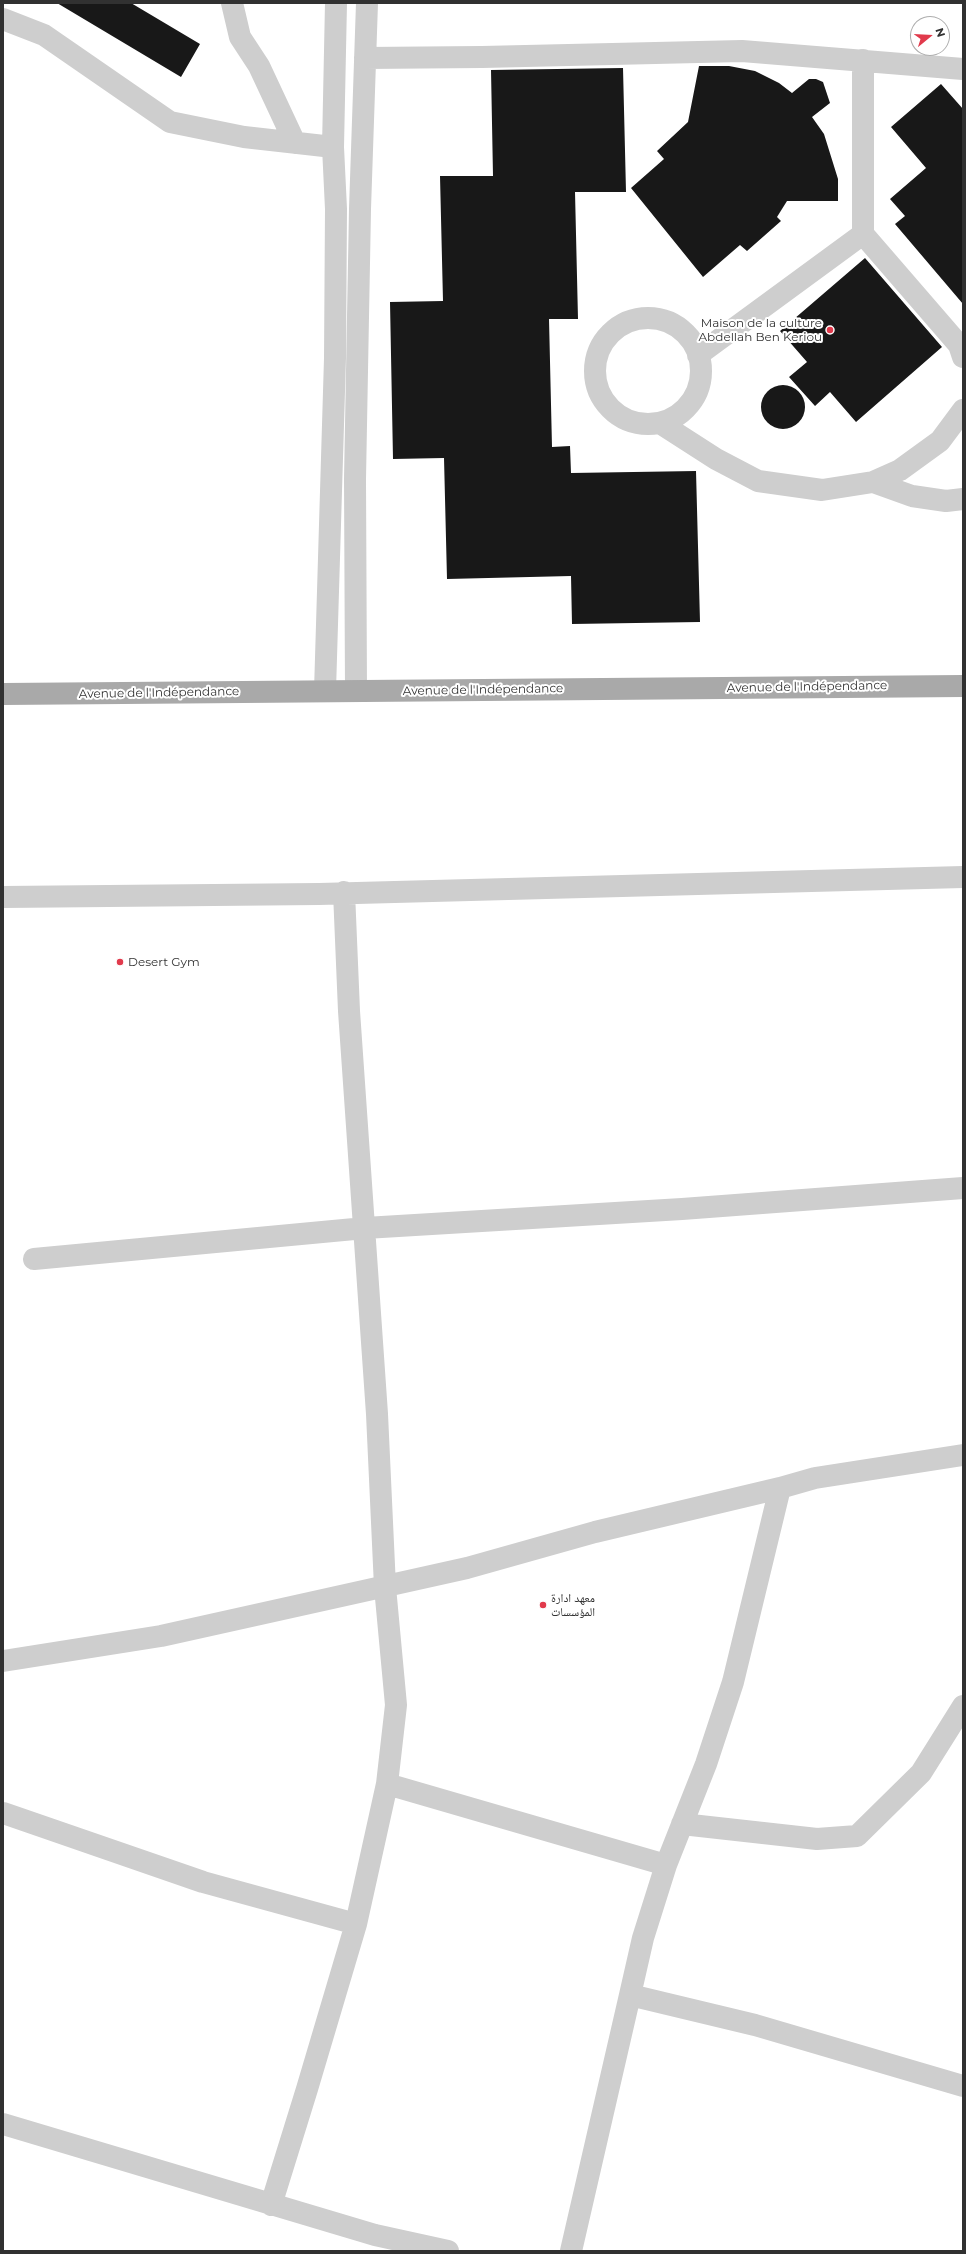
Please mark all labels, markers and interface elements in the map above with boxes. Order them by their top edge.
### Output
north arrow [910,16,950,56]
text: N [932,26,948,39]
place label: Maison de la culture Abdellah Ben Keriou [699,316,822,344]
marker: Maison de la culture Abdellah Ben Keriou [825,325,835,335]
street label: Avenue de l'Indépendance [727,678,887,696]
street label: Avenue de l'Indépendance [403,681,563,699]
street label: Avenue de l'Indépendance [79,684,239,702]
place label: Desert Gym [128,955,200,969]
marker: Desert Gym [115,957,125,967]
place label: معهد ادارة المؤسسات [551,1591,595,1619]
marker: معهد ادارة المؤسسات [538,1600,548,1610]

